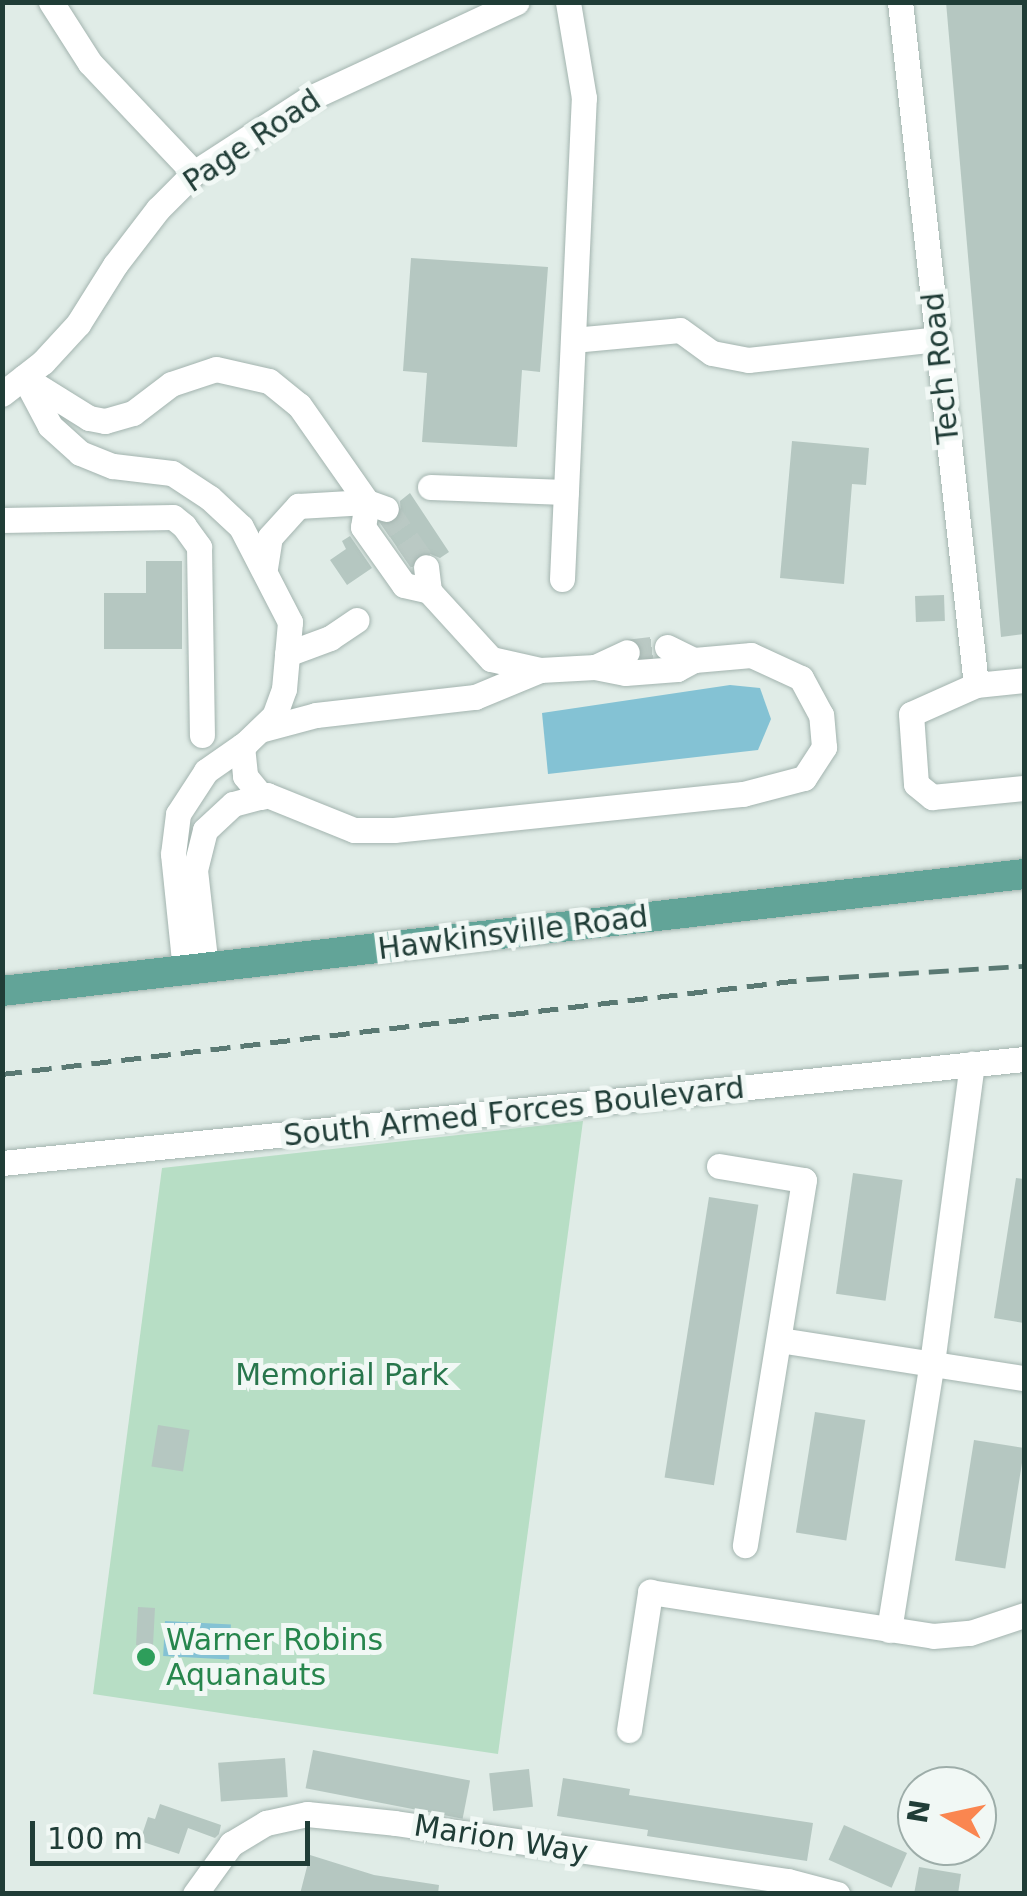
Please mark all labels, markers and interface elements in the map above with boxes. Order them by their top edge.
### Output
street label: Page Road [177,82,327,200]
street label: Tech Road [915,291,967,445]
street label: Hawkinsville Road [376,899,650,967]
street label: South Armed Forces Boulevard [282,1070,746,1154]
park label: Memorial Park [235,1357,449,1393]
place label: Warner Robins Aquanauts [166,1622,383,1692]
marker: Warner Robins Aquanauts [135,1646,157,1668]
north arrow [897,1766,997,1866]
text: N [901,1797,937,1826]
scale bar [35,1801,315,1863]
street label: Marion Way [411,1807,591,1871]
text: 100 m [47,1821,143,1856]

